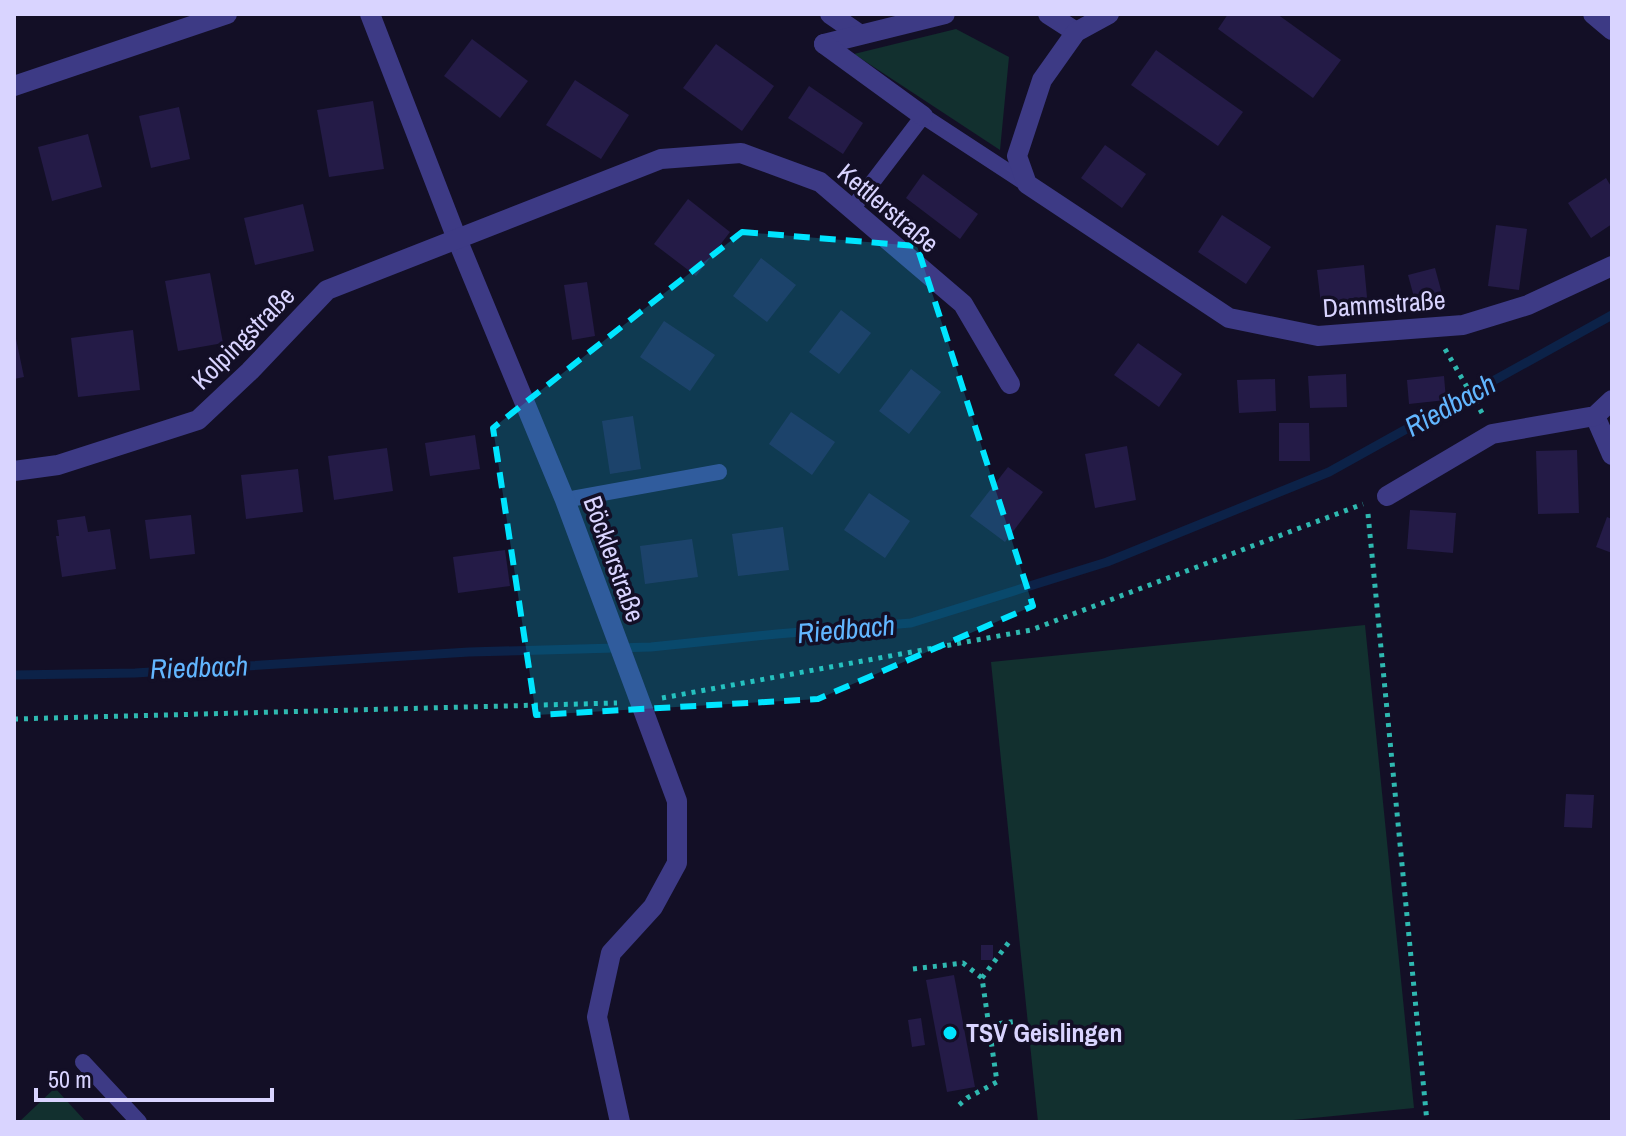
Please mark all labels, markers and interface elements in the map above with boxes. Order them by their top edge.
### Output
street label: Kettlerstraße [830,155,946,260]
street label: Kolpingstraße [183,278,302,397]
street label: Dammstraße [1321,282,1447,325]
water label: Riedbach [1398,365,1502,445]
street label: Böcklerstraße [576,491,653,627]
water label: Riedbach [795,606,897,652]
water label: Riedbach [149,646,249,688]
place label: TSV Geislingen [966,1015,1122,1050]
marker: TSV Geislingen [941,1024,959,1042]
scale bar [36,1052,272,1102]
text: 50 m [48,1063,92,1095]

